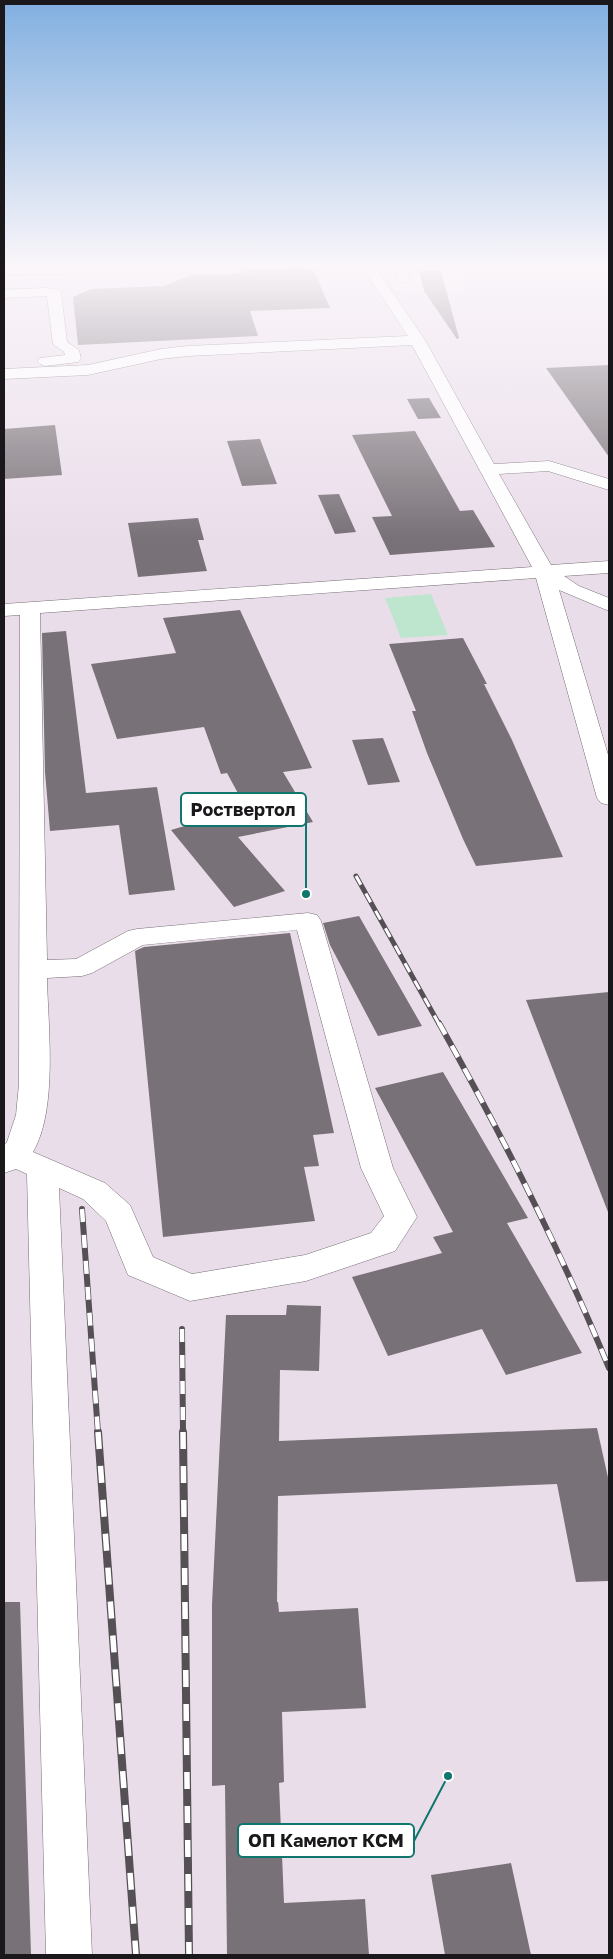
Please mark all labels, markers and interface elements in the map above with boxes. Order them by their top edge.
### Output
callout: Роствертол [181,793,306,826]
text: Роствертол [191,798,295,820]
callout: ОП Камелот КСМ [238,1824,414,1857]
text: ОП Камелот КСМ [248,1829,404,1851]

